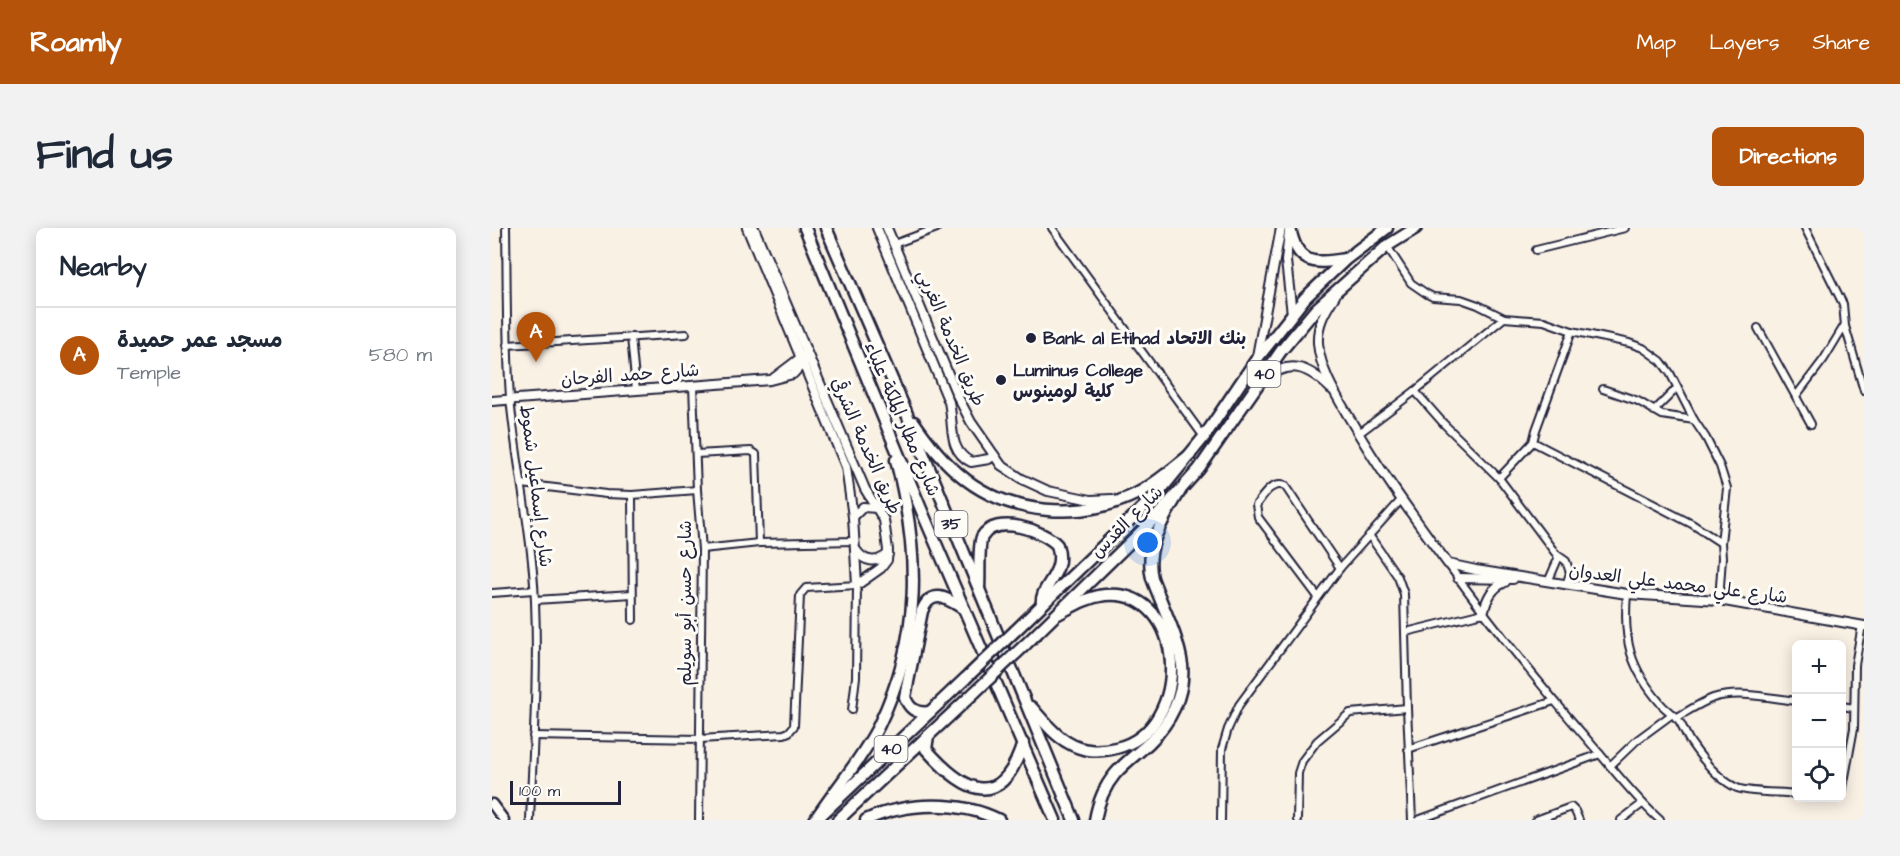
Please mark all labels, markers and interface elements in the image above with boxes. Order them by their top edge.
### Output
text: Roamly [30,23,122,62]
text: Map [1636,28,1676,57]
text: Layers [1709,28,1779,57]
text: Share [1812,28,1870,57]
text: Find us [36,127,173,185]
button: Directions [1712,127,1864,186]
text: Nearby [60,249,147,285]
street label: طريق الخدمة الغربي [908,266,991,411]
pin: A [516,312,555,362]
text: مسجد عمر حميدة [117,325,283,356]
place label: Bank al Etihad بنك الاتحاد [1043,326,1246,351]
marker: Bank al Etihad بنك الاتحاد [1024,331,1038,345]
street label: شارع مطار الملكة علياء [858,338,946,500]
text: A [73,341,86,369]
text: 580 m [369,341,432,369]
street label: شارع حمد الفرحان [560,358,700,392]
place label: Luminus College كلية لومينوس [1013,358,1143,404]
text: Temple [117,359,181,387]
road number: 40 [1248,361,1280,387]
marker: Luminus College كلية لومينوس [994,373,1008,387]
street label: طريق الخدمة الشرقي [825,374,907,518]
street label: شارع إسماعيل شموط [514,403,558,569]
street label: شارع القدس [1085,480,1169,564]
road number: 35 [934,511,968,537]
street label: شارع حسن أبو سويلم [673,520,699,686]
your location [1133,528,1162,557]
street label: شارع علي محمد علي العدوان [1567,558,1789,613]
map controls [1792,640,1846,802]
button: + [1792,640,1846,694]
button: − [1792,694,1846,748]
road number: 40 [874,736,908,762]
button: locate [1792,748,1846,802]
scale bar [510,778,621,806]
text: 100 m [519,780,560,802]

